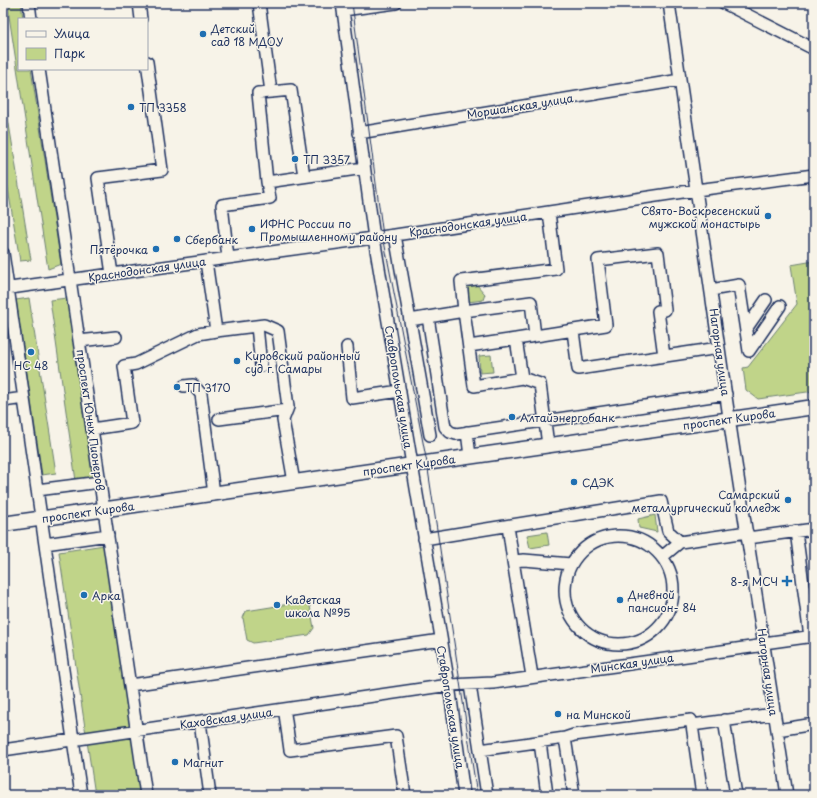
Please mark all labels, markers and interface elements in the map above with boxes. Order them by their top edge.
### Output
legend [18,18,148,70]
place label: Детский сад 18 МДОУ [210,20,284,50]
text: Улица [54,24,90,42]
marker: Детский сад 18 МДОУ [198,29,208,39]
text: Парк [54,44,86,62]
street label: Моршанская улица [465,89,575,123]
place label: ТП 3358 [139,99,187,116]
marker: ТП 3358 [126,102,136,112]
place label: ТП 3357 [303,151,350,168]
marker: ТП 3357 [290,154,300,164]
place label: Свято-Воскресенский мужской монастырь [641,202,760,232]
street label: Краснодонская улица [408,207,528,241]
marker: Свято-Воскресенский мужской монастырь [763,211,773,221]
place label: ИФНС России по Промышленному району [260,215,397,245]
marker: ИФНС России по Промышленному району [247,224,257,234]
place label: Сбербанк [185,231,239,248]
marker: Сбербанк [172,234,182,244]
place label: Пятёрочка [90,241,148,258]
marker: Пятёрочка [151,244,161,254]
street label: Краснодонская улица [87,252,207,286]
street label: Нагорная улица [705,307,735,397]
street label: Ставропольская улица [381,324,417,450]
marker: НС 48 [26,347,36,357]
place label: Кировский районный суд г. Самары [245,347,360,377]
street label: проспект Юных Пионеров [73,348,109,492]
marker: Кировский районный суд г. Самары [232,356,242,366]
place label: НС 48 [14,357,48,374]
place label: ТП 3170 [185,379,231,396]
marker: ТП 3170 [172,382,182,392]
street label: проспект Кирова [682,404,776,434]
place label: Алтайэнергобанк [520,409,615,426]
marker: Алтайэнергобанк [507,412,517,422]
street label: проспект Кирова [362,450,456,480]
place label: СДЭК [582,474,615,491]
marker: СДЭК [569,477,579,487]
place label: Самарский металлургический колледж [632,486,781,516]
marker: Самарский металлургический колледж [783,495,793,505]
street label: проспект Кирова [41,497,135,527]
place label: 8-я МСЧ [730,573,778,590]
marker: 8-я МСЧ [781,575,793,587]
place label: Дневной пансион- 84 [627,586,697,616]
place label: Арка [92,587,121,604]
marker: Арка [79,590,89,600]
place label: Кадетская школа №95 [285,591,350,621]
marker: Дневной пансион- 84 [615,595,625,605]
marker: Кадетская школа №95 [272,600,282,610]
street label: Нагорная улица [753,627,783,717]
street label: Ставропольская улица [433,644,469,770]
street label: Минская улица [589,649,675,677]
street label: Каховская улица [179,703,274,733]
place label: на Минской [566,706,631,723]
marker: на Минской [553,709,563,719]
place label: Магнит [183,754,224,771]
marker: Магнит [170,757,180,767]

